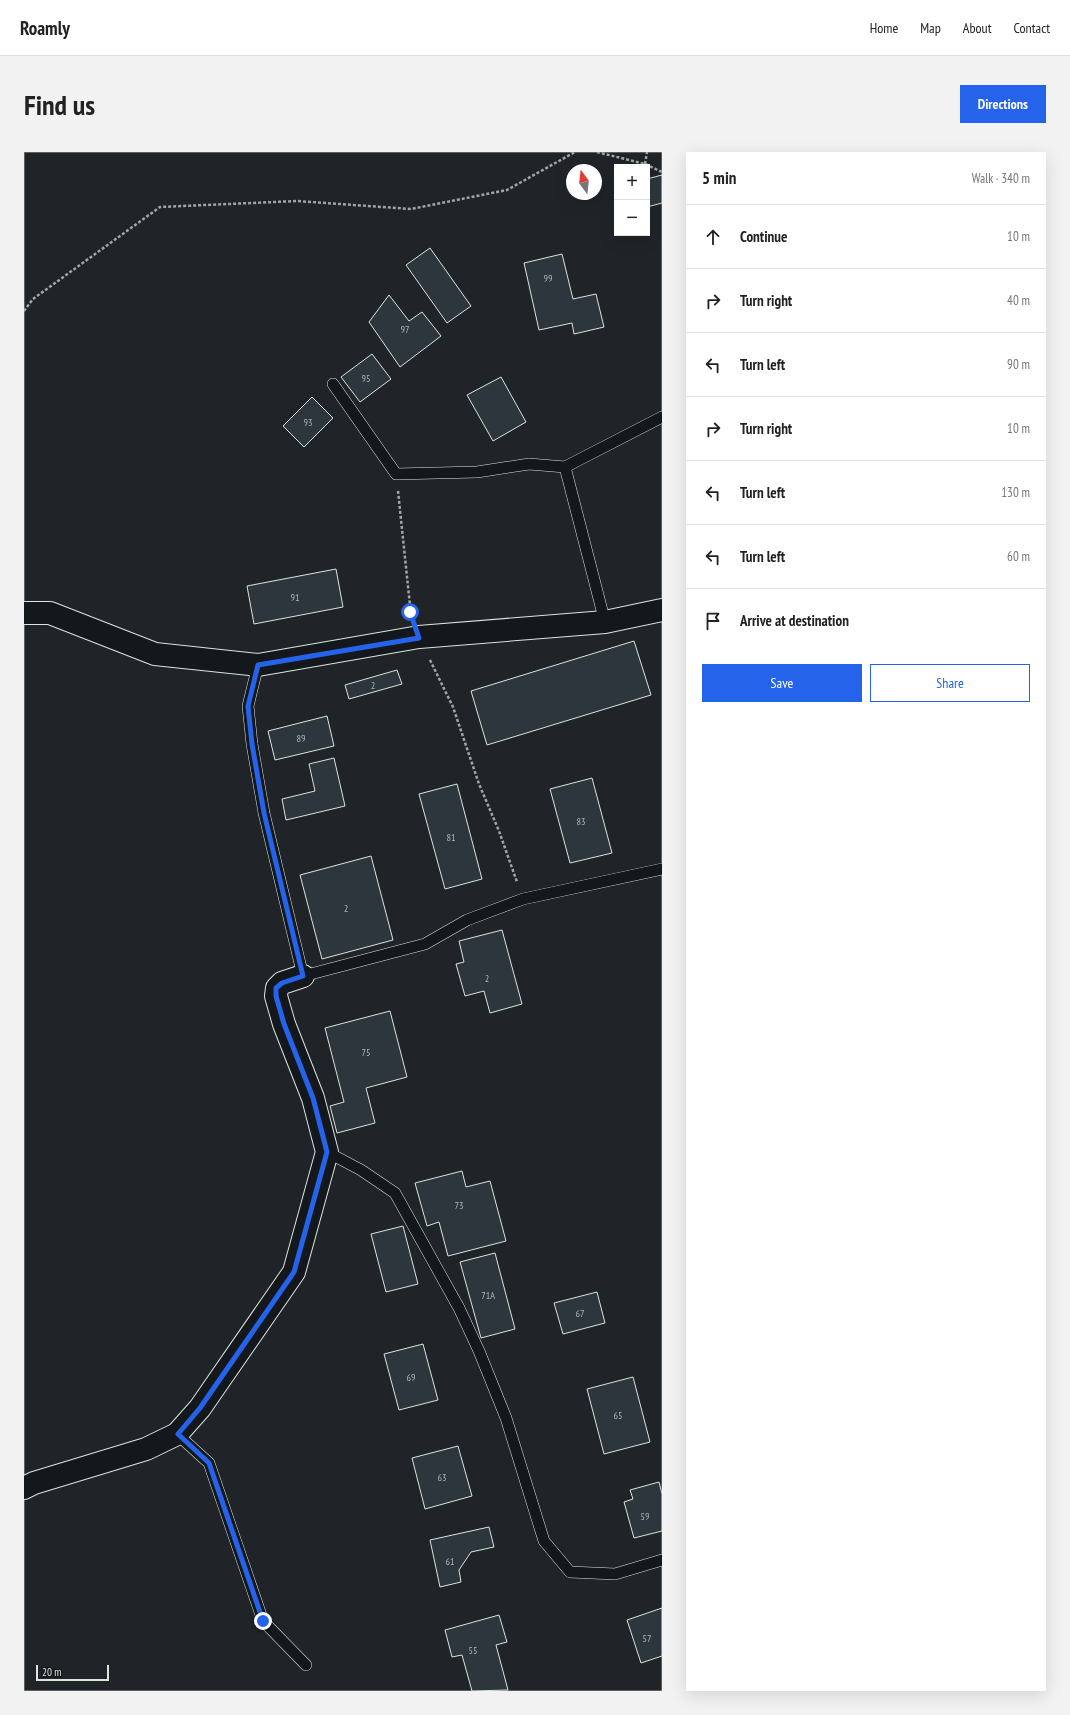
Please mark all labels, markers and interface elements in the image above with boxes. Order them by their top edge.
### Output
text: Roamly [20,16,70,40]
text: Home [870,19,898,37]
text: Map [920,19,941,37]
text: About [963,19,992,37]
text: Contact [1014,19,1050,37]
button: Directions [960,85,1046,123]
text: Find us [24,86,95,123]
north arrow [566,164,602,200]
map controls [614,164,650,236]
button: + [614,164,650,200]
text: 5 min [702,167,736,189]
text: Walk · 340 m [972,170,1030,187]
button: − [614,200,650,236]
icon: ahead [702,226,724,248]
text: Continue [740,227,787,246]
text: 10 m [1007,228,1030,245]
house number: 99 [544,272,553,285]
icon: right [702,290,724,312]
text: Turn right [740,291,792,310]
text: 40 m [1007,292,1030,309]
house number: 97 [401,323,410,336]
icon: left [702,354,724,376]
text: Turn left [740,355,785,374]
text: 90 m [1007,356,1030,373]
house number: 95 [362,372,371,385]
house number: 93 [304,416,313,429]
icon: right [702,418,724,440]
text: Turn right [740,419,792,438]
text: 10 m [1007,420,1030,437]
icon: left [702,482,724,504]
text: Turn left [740,483,785,502]
text: 130 m [1001,484,1030,501]
icon: left [702,546,724,568]
text: Turn left [740,547,785,566]
text: 60 m [1007,548,1030,565]
house number: 91 [291,591,300,604]
route start [401,603,419,621]
icon: arrive [702,610,724,632]
text: Arrive at destination [740,611,849,630]
button: Save [702,664,862,702]
button: Share [870,664,1030,702]
house number: 2 [371,679,375,692]
house number: 89 [297,732,306,745]
house number: 83 [577,815,586,828]
house number: 81 [447,831,456,844]
house number: 2 [344,902,348,915]
house number: 2 [485,972,489,985]
house number: 75 [362,1046,371,1059]
house number: 73 [455,1199,464,1212]
house number: 71А [481,1289,495,1302]
house number: 67 [576,1307,585,1320]
house number: 69 [407,1371,416,1384]
house number: 65 [614,1409,623,1422]
house number: 63 [438,1471,447,1484]
house number: 59 [641,1510,650,1523]
house number: 61 [446,1555,455,1568]
route end [254,1612,272,1630]
house number: 57 [643,1632,652,1645]
house number: 55 [469,1644,478,1657]
scale bar [36,1663,109,1682]
text: 20 m [42,1665,61,1679]

